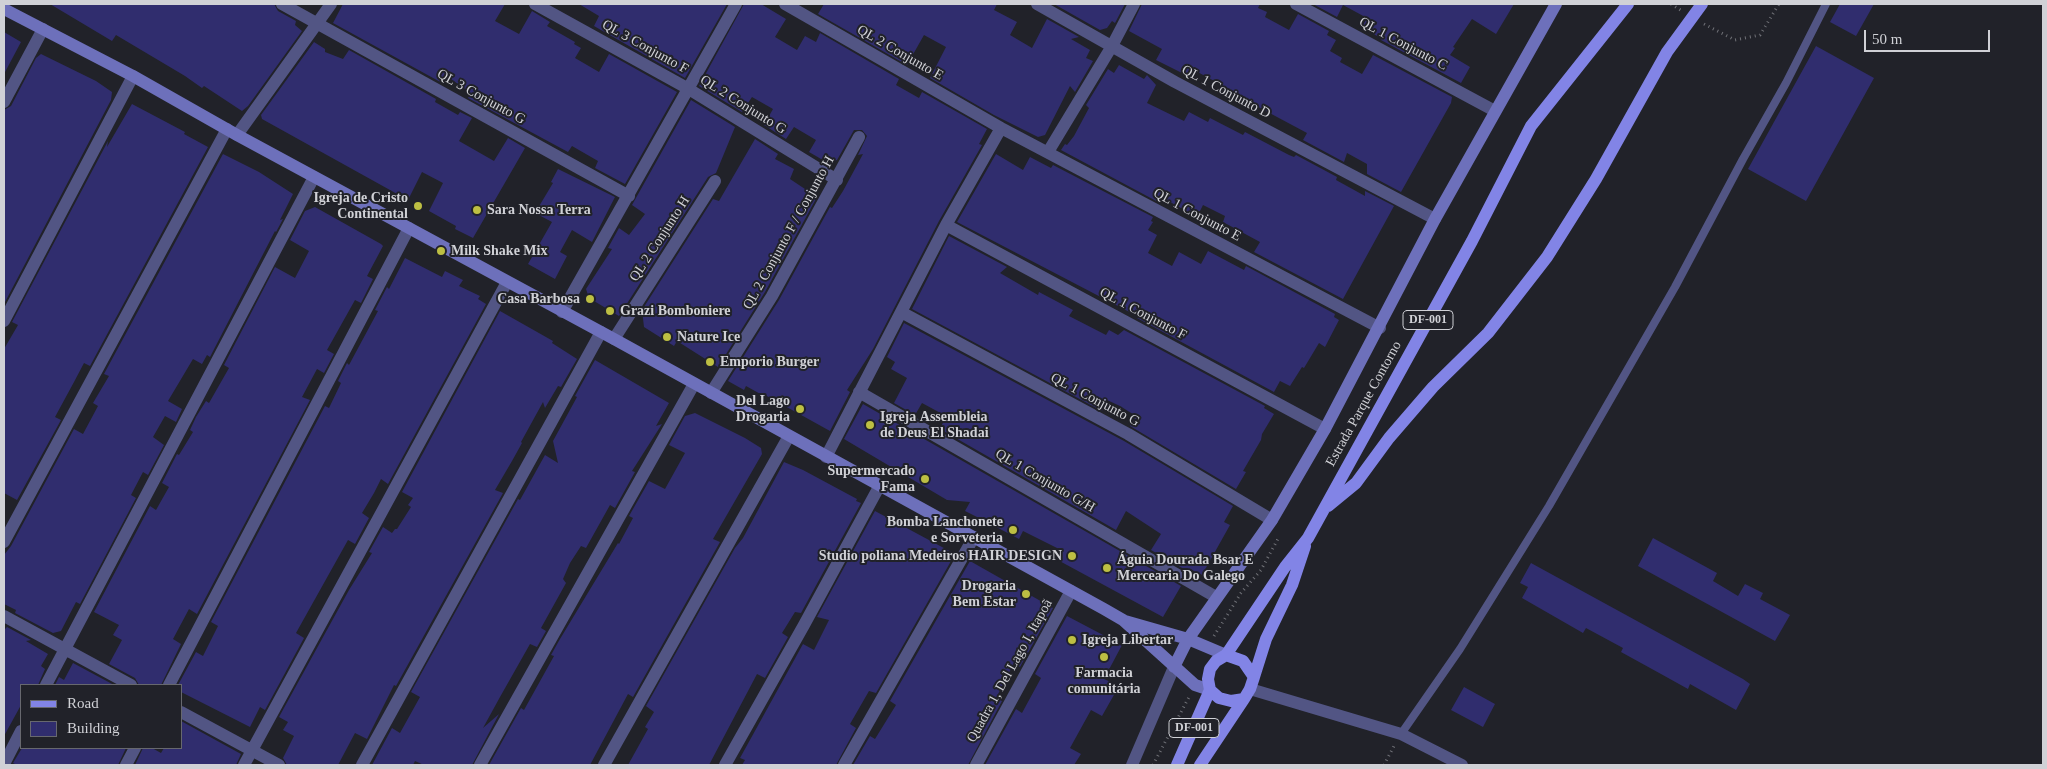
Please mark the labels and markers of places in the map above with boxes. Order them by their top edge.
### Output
place label: Igreja de Cristo Continental [313,190,408,222]
marker: Igreja de Cristo Continental [412,200,424,212]
place label: Sara Nossa Terra [487,202,591,218]
marker: Sara Nossa Terra [471,204,483,216]
place label: Milk Shake Mix [451,243,547,259]
marker: Milk Shake Mix [435,245,447,257]
place label: Casa Barbosa [497,291,580,307]
marker: Casa Barbosa [584,293,596,305]
place label: Grazi Bomboniere [620,303,731,319]
marker: Grazi Bomboniere [604,305,616,317]
place label: Nature Ice [677,329,740,345]
marker: Nature Ice [661,331,673,343]
place label: Emporio Burger [720,354,819,370]
marker: Emporio Burger [704,356,716,368]
place label: Del Lago Drogaria [736,393,790,426]
marker: Del Lago Drogaria [794,403,806,415]
place label: Igreja Assembleia de Deus El Shadai [880,409,989,442]
marker: Igreja Assembleia de Deus El Shadai [864,419,876,431]
place label: Supermercado Fama [827,463,915,496]
marker: Supermercado Fama [919,473,931,485]
place label: Bomba Lanchonete e Sorveteria [887,514,1003,546]
marker: Bomba Lanchonete e Sorveteria [1007,524,1019,536]
place label: Studio poliana Medeiros HAIR DESIGN [819,548,1062,564]
marker: Studio poliana Medeiros HAIR DESIGN [1066,550,1078,562]
place label: Águia Dourada Bsar E Mercearia Do Galego [1117,552,1254,584]
marker: Águia Dourada Bsar E Mercearia Do Galego [1101,562,1113,574]
place label: Drogaria Bem Estar [953,578,1016,610]
marker: Drogaria Bem Estar [1020,588,1032,600]
place label: Igreja Libertar [1082,632,1173,648]
marker: Igreja Libertar [1066,634,1078,646]
marker: Farmacia comunitária [1098,651,1110,663]
place label: Farmacia comunitária [1067,665,1141,698]

